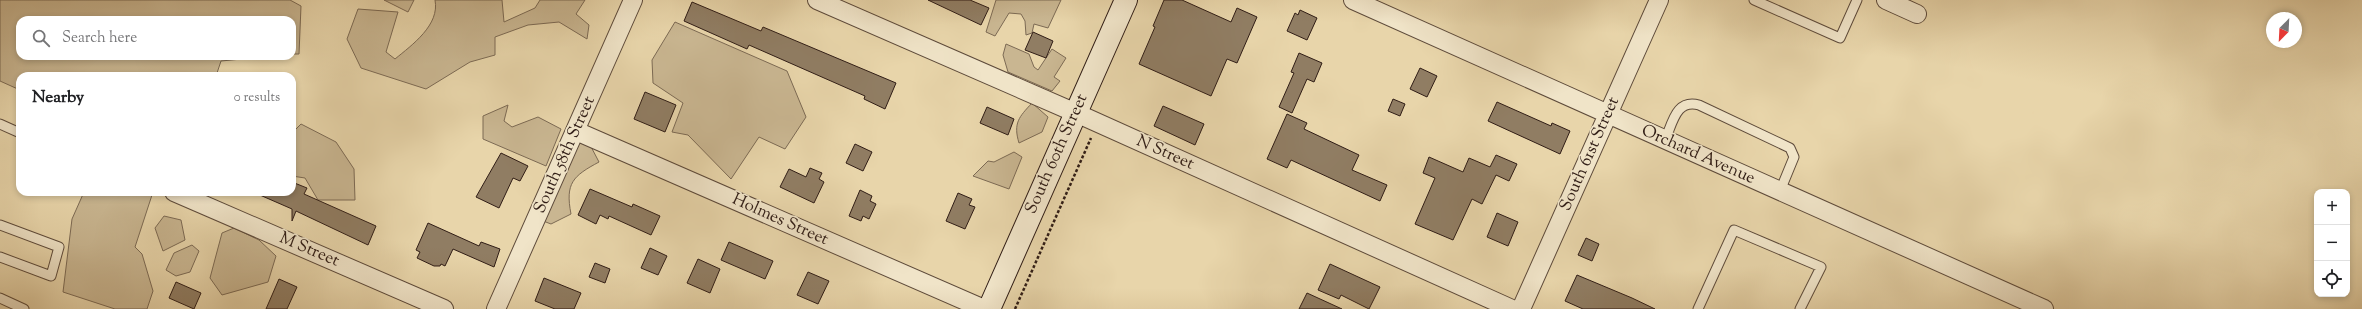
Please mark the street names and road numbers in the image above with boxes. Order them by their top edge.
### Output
street label: South 60th Street [1020,90,1094,218]
street label: South 58th Street [528,92,602,218]
street label: South 61st Street [1554,93,1626,215]
street label: Orchard Avenue [1637,119,1759,191]
street label: N Street [1132,130,1198,176]
street label: Holmes Street [728,188,832,252]
street label: M Street [275,227,343,273]

